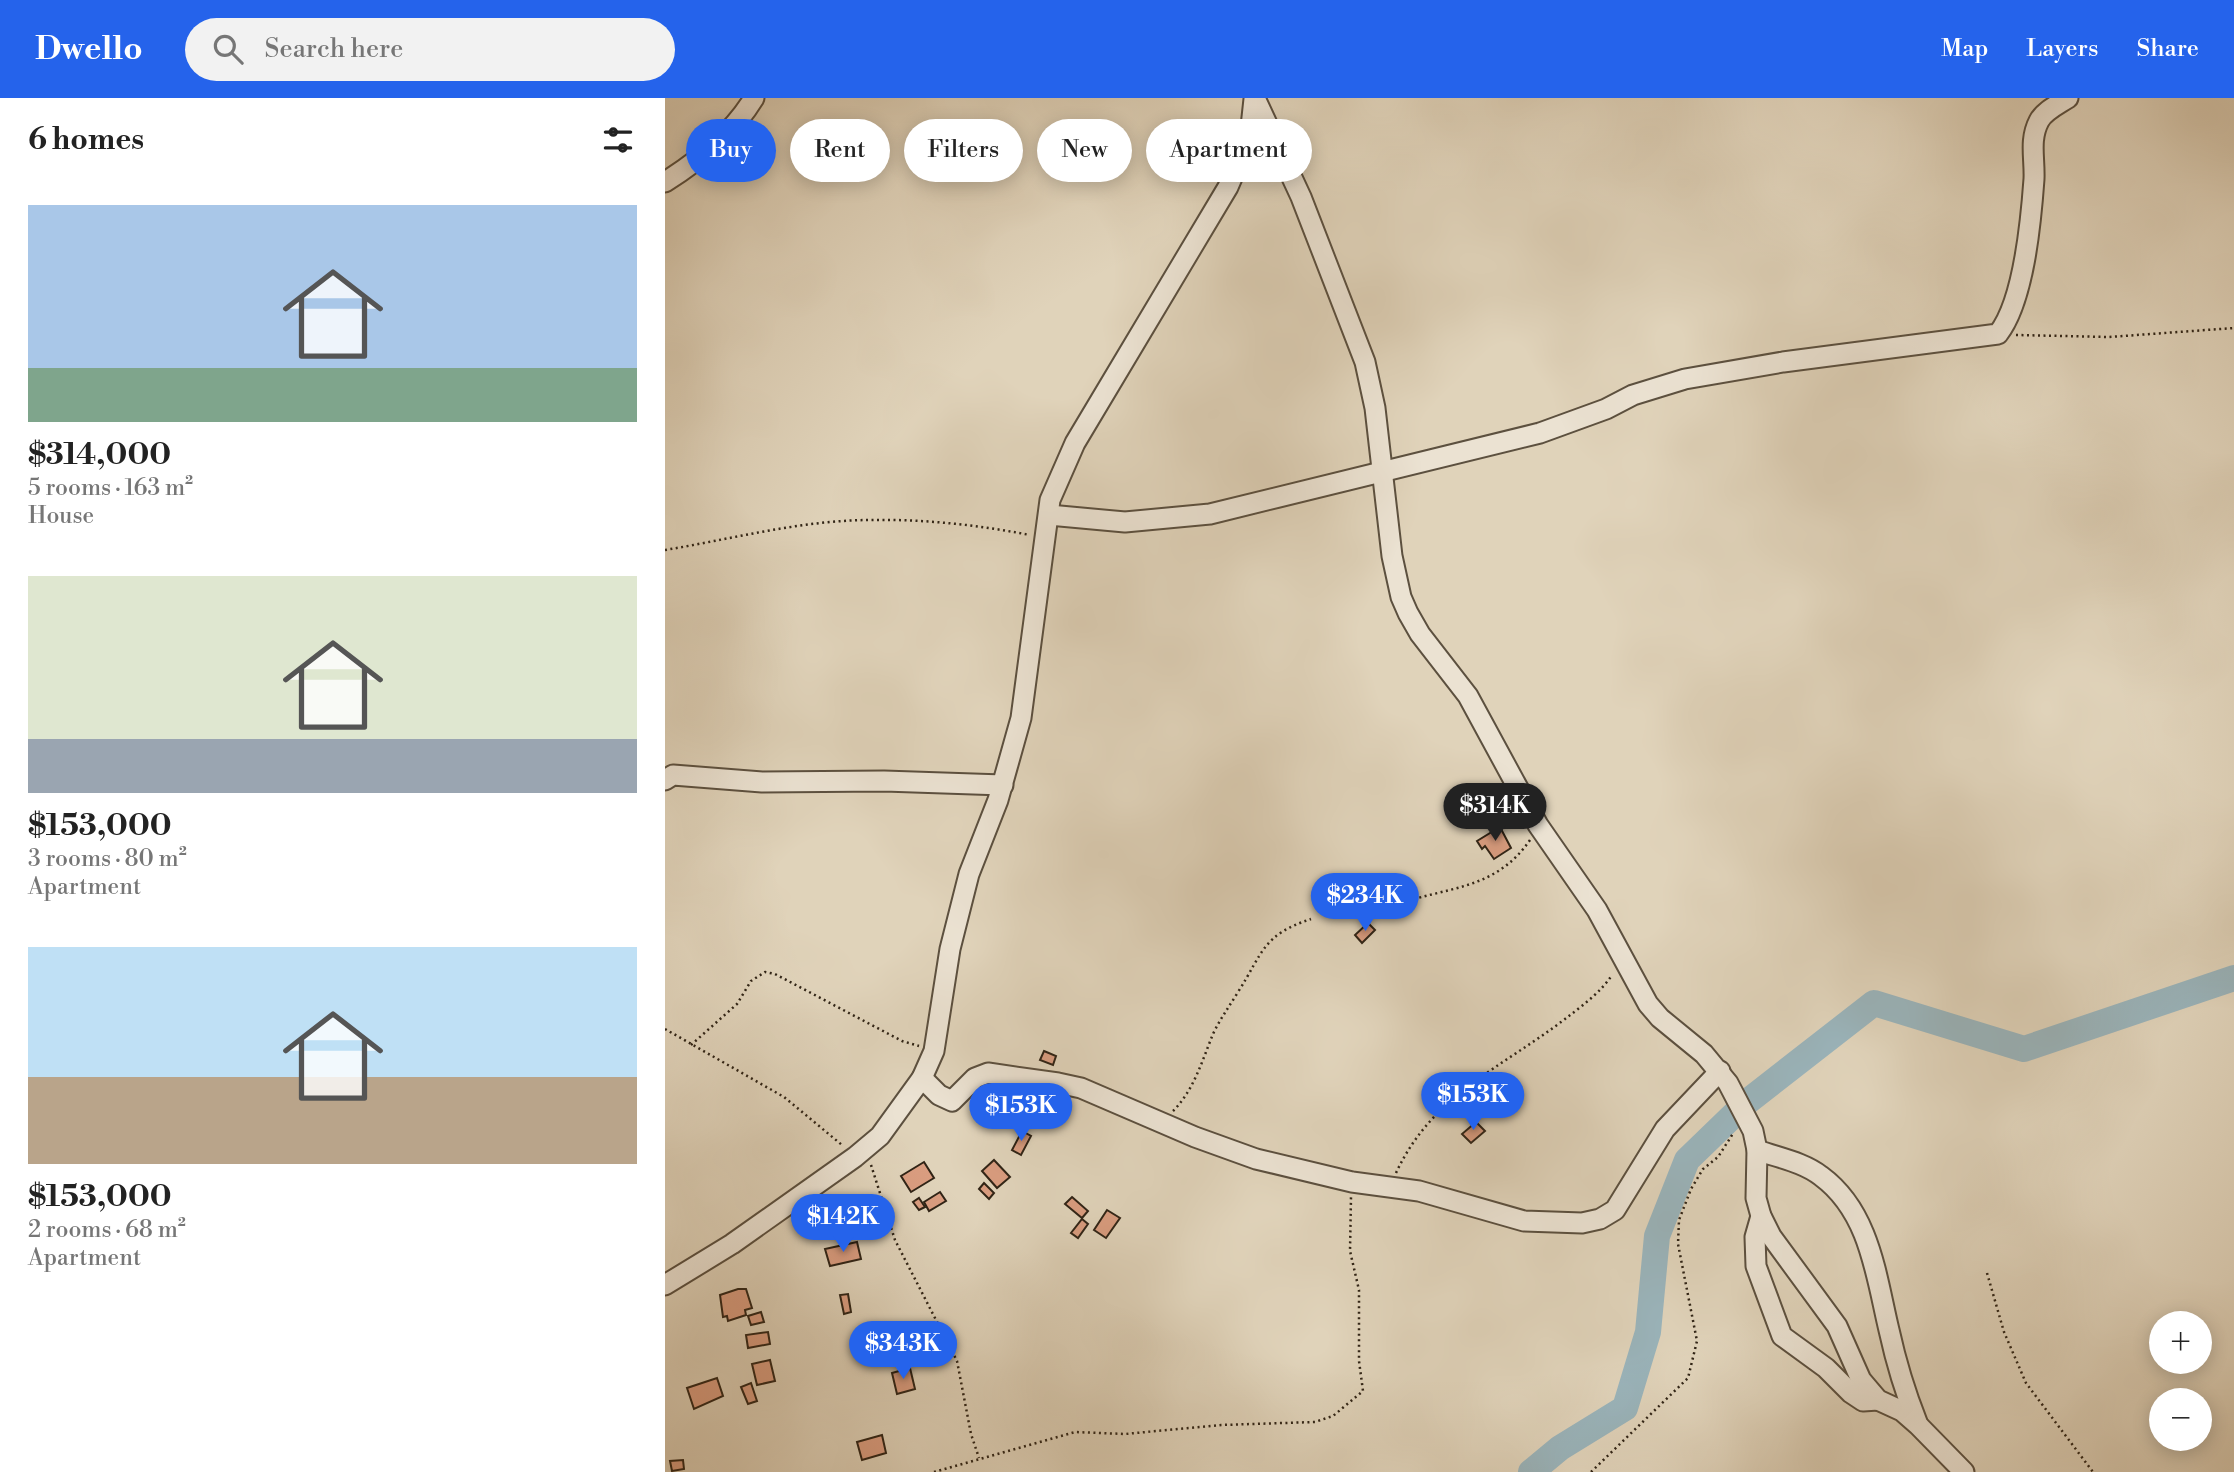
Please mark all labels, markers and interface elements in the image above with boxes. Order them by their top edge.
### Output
search box [185,18,675,81]
text: Dwello [35,29,143,70]
icon: search [209,30,247,68]
text: Search here [265,33,403,65]
text: Map [1941,34,1988,64]
text: Layers [2026,34,2098,64]
text: Share [2136,34,2199,64]
chip: Buy [686,119,776,182]
chip: Rent [790,119,890,182]
chip: Filters [904,119,1023,182]
chip: New [1037,119,1132,182]
chip: Apartment [1146,119,1312,182]
text: 6 homes [28,121,144,159]
icon: filters [599,121,637,159]
icon: home [270,251,396,377]
text: $314,000 [28,436,171,474]
text: 5 rooms · 163 m² [28,474,193,502]
text: House [28,502,94,530]
icon: home [270,622,396,748]
pin: $314K [1446,784,1544,843]
text: $314K [1459,792,1531,820]
text: $153,000 [28,807,172,845]
text: 3 rooms · 80 m² [28,845,187,873]
text: Apartment [28,873,141,901]
pin: $234K [1316,874,1414,933]
text: $234K [1327,882,1403,910]
icon: home [270,993,396,1119]
pin: $153K [1424,1072,1522,1132]
text: $153K [1437,1081,1509,1109]
pin: $153K [972,1084,1070,1143]
text: $153K [985,1092,1057,1120]
text: $153,000 [28,1178,172,1216]
pin: $142K [794,1194,892,1254]
text: $142K [807,1203,879,1231]
text: 2 rooms · 68 m² [28,1216,186,1244]
text: Apartment [28,1244,141,1272]
map controls [2149,1311,2212,1451]
button: + [2149,1311,2212,1374]
pin: $343K [854,1322,952,1381]
text: $343K [865,1330,941,1358]
button: − [2149,1388,2212,1451]

